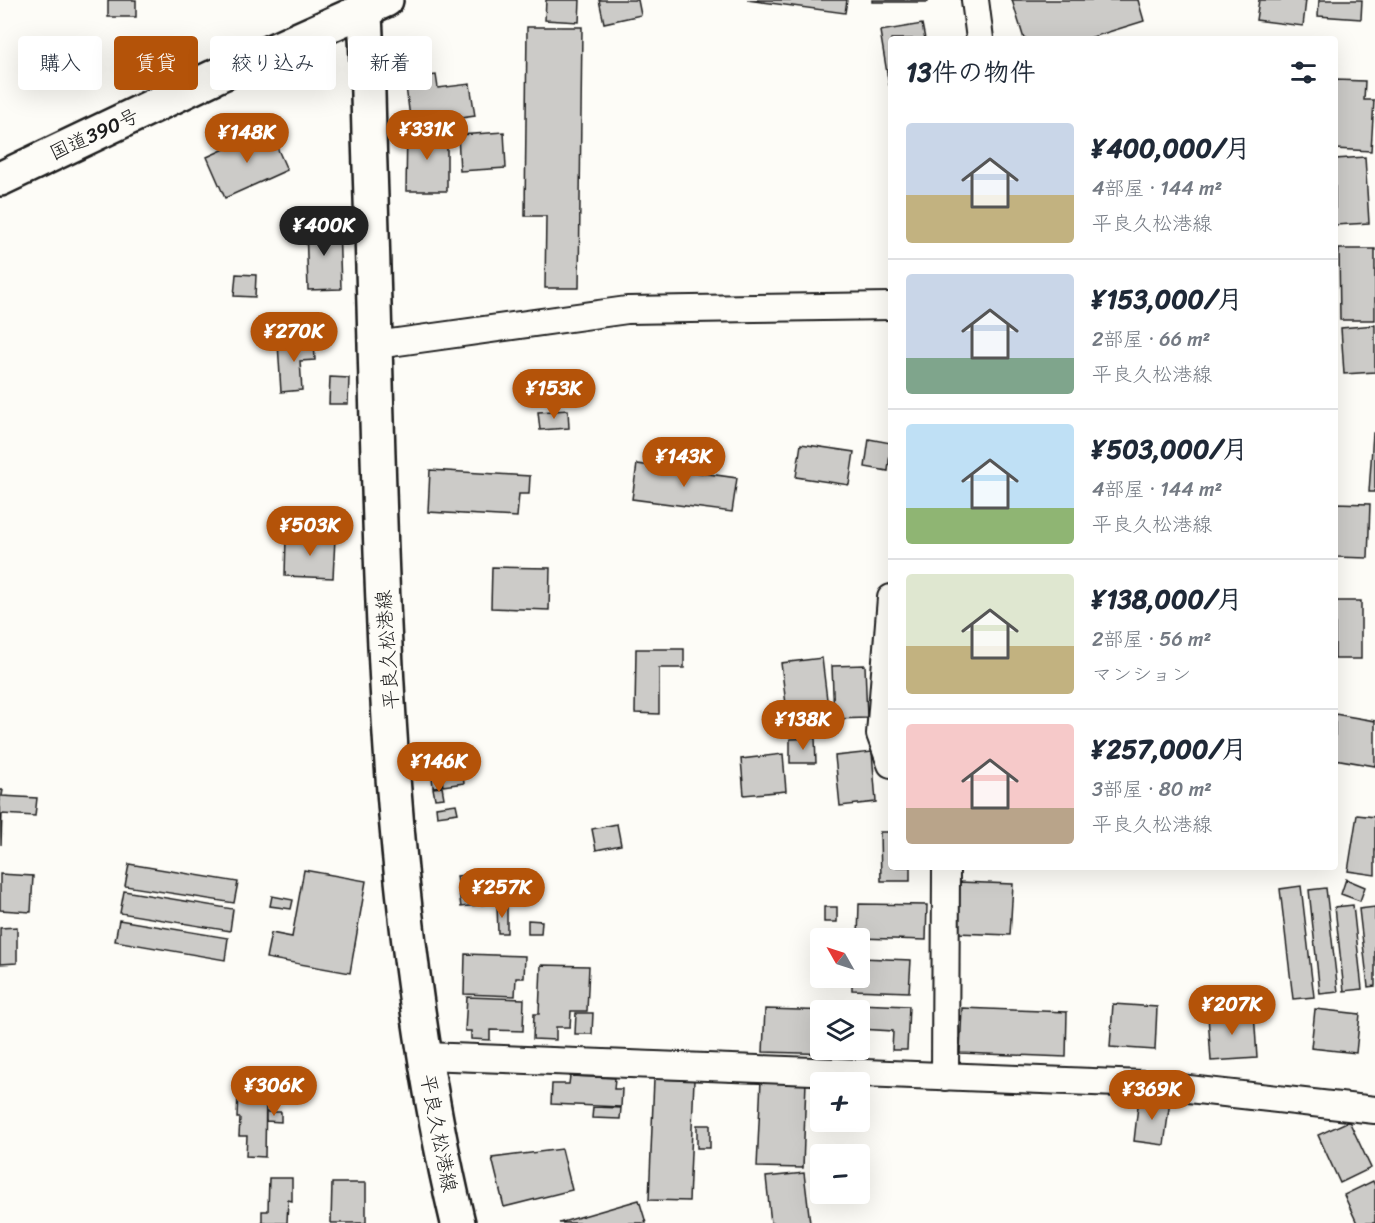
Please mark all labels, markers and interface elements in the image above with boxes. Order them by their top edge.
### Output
chip: 購入 [18,36,102,90]
chip: 賃貸 [114,36,198,90]
chip: 絞り込み [210,36,336,90]
chip: 新着 [348,36,432,90]
text: 13件の物件 [906,49,1035,95]
icon: filters [1287,56,1320,89]
street label: 国道390号 [43,98,145,171]
pin: ¥331K [385,110,469,161]
text: ¥331K [400,112,454,147]
pin: ¥148K [205,113,289,164]
text: ¥148K [219,115,275,150]
text: ¥400,000/月 [1092,125,1251,171]
icon: home [954,147,1026,219]
text: 4部屋 · 144 m² [1092,171,1222,206]
pin: ¥400K [282,206,366,257]
text: 平良久松港線 [1092,206,1212,241]
text: ¥400K [293,208,355,243]
text: ¥153,000/月 [1092,276,1243,322]
icon: home [954,298,1026,370]
pin: ¥270K [252,312,336,363]
text: ¥270K [265,314,323,349]
text: 2部屋 · 66 m² [1092,322,1210,357]
text: 平良久松港線 [1092,357,1212,392]
pin: ¥153K [512,369,596,420]
text: ¥153K [526,371,582,406]
text: ¥503,000/月 [1092,426,1248,472]
pin: ¥143K [642,437,726,488]
text: ¥143K [656,439,712,474]
icon: home [954,448,1026,520]
text: 4部屋 · 144 m² [1092,472,1222,507]
pin: ¥503K [268,506,352,557]
text: 平良久松港線 [1092,507,1212,542]
text: ¥503K [280,508,340,543]
text: ¥138,000/月 [1092,576,1243,622]
street label: 平良久松港線 [366,589,409,711]
icon: home [954,598,1026,670]
text: 2部屋 · 56 m² [1092,622,1211,657]
text: マンション [1092,657,1191,692]
pin: ¥138K [761,700,845,751]
text: ¥138K [776,702,830,737]
text: ¥257,000/月 [1092,726,1247,772]
pin: ¥146K [397,742,481,793]
text: ¥146K [411,744,467,779]
icon: home [954,748,1026,820]
text: 3部屋 · 80 m² [1092,772,1212,807]
text: 平良久松港線 [1092,807,1212,842]
pin: ¥257K [460,868,544,919]
text: ¥257K [473,870,531,905]
north arrow [810,928,870,988]
map controls [810,928,870,1204]
pin: ¥207K [1190,985,1274,1036]
text: ¥207K [1203,987,1261,1022]
button: layers [810,1000,870,1060]
pin: ¥306K [232,1066,316,1117]
text: ¥306K [245,1068,303,1103]
pin: ¥369K [1110,1070,1194,1121]
street label: 平良久松港線 [410,1071,467,1195]
button: + [810,1072,870,1132]
text: ¥369K [1123,1072,1181,1107]
button: − [810,1144,870,1204]

